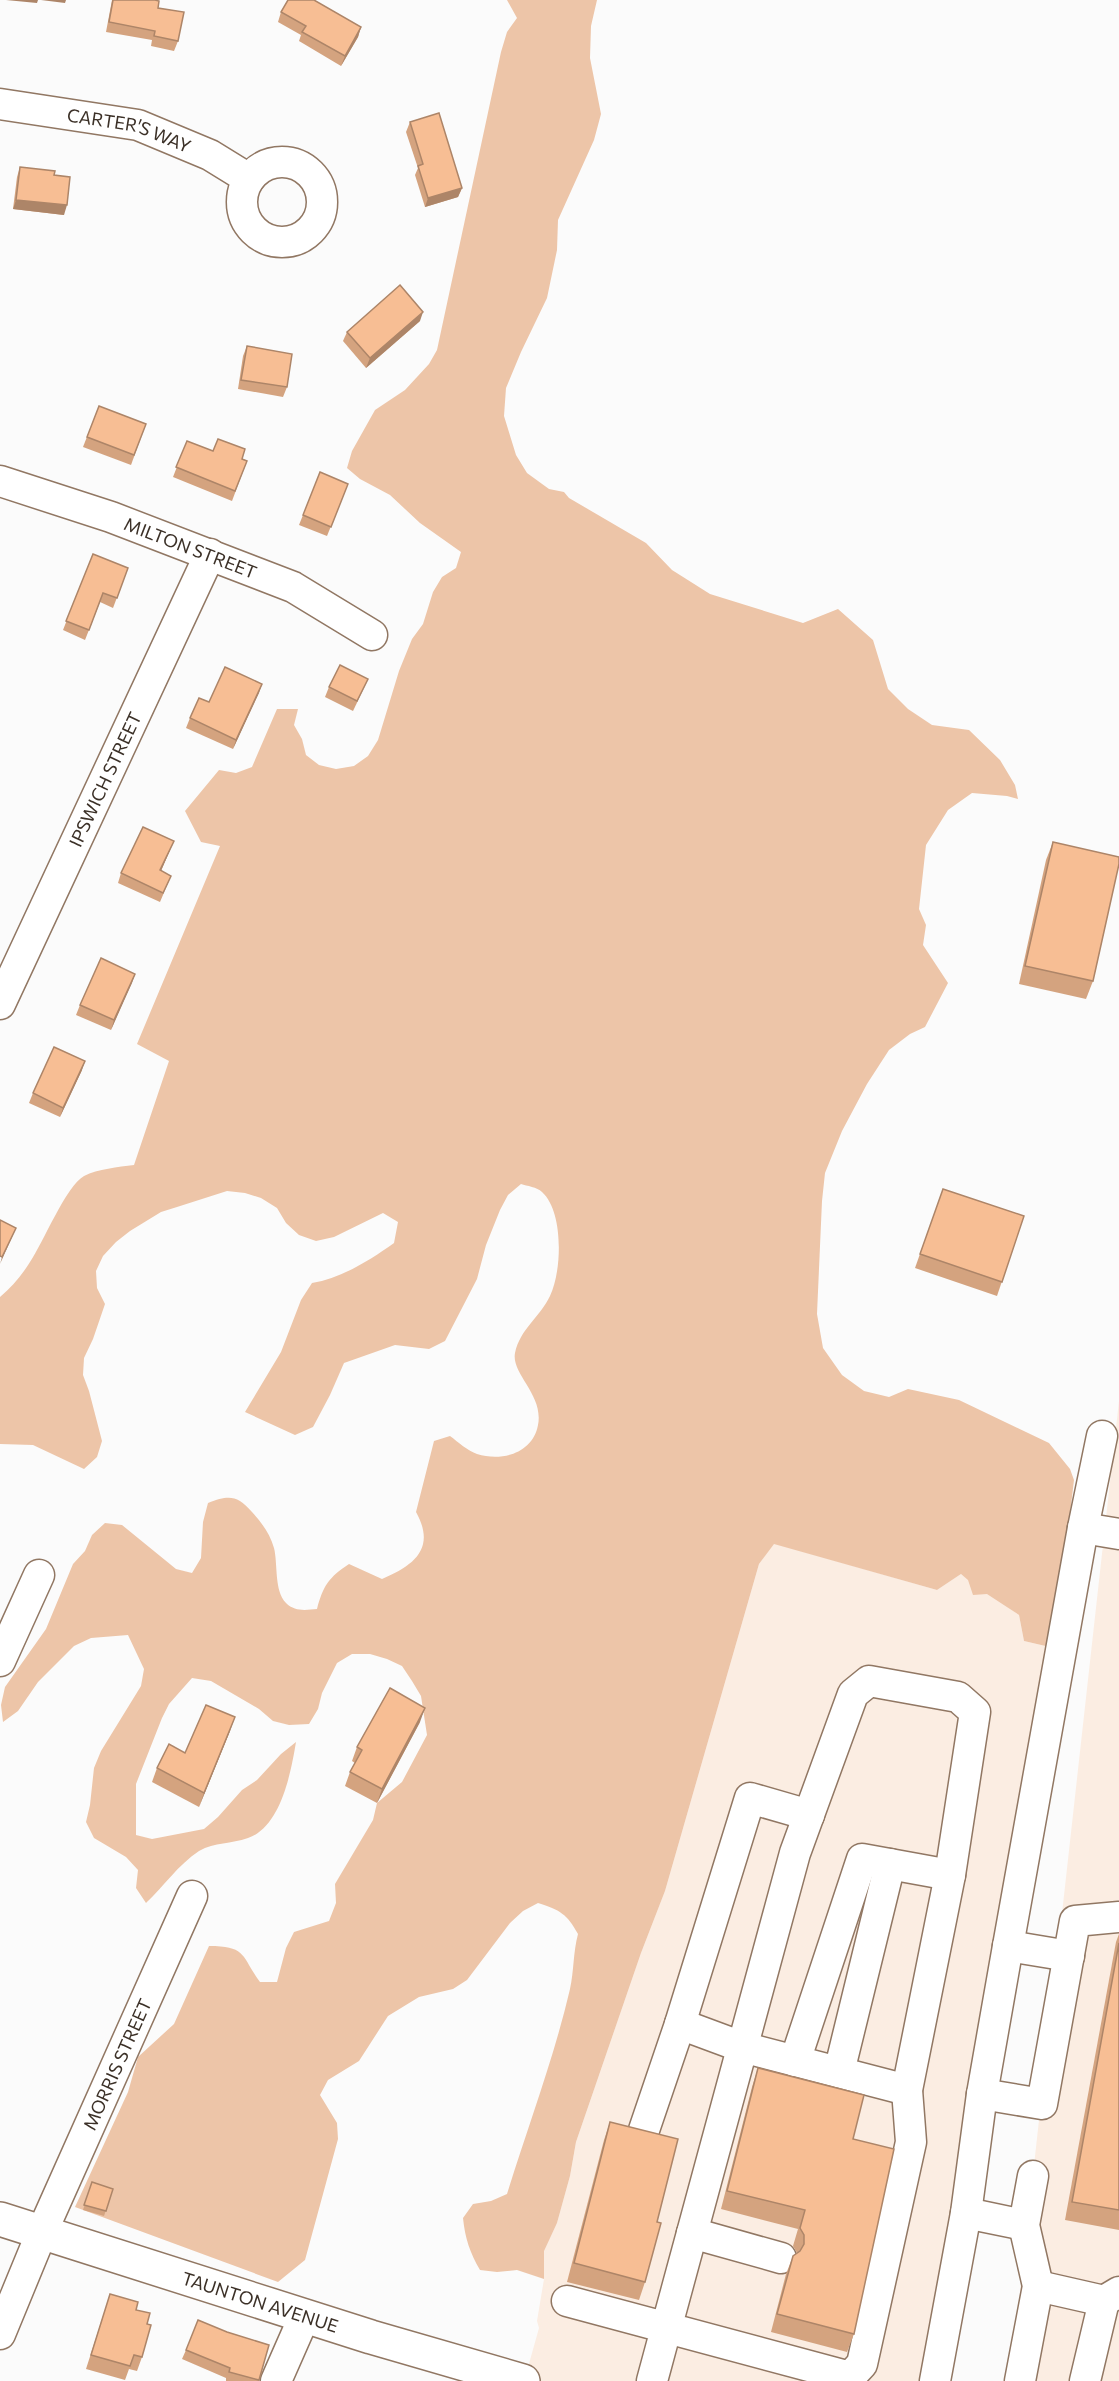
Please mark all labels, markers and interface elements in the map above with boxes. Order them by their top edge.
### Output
street label: CARTER'S WAY [66,103,195,157]
street label: MILTON STREET [121,512,260,583]
street label: IPSWICH STREET [64,708,146,850]
street label: MORRIS STREET [78,1995,156,2133]
street label: TAUNTON AVENUE [179,2267,341,2337]

